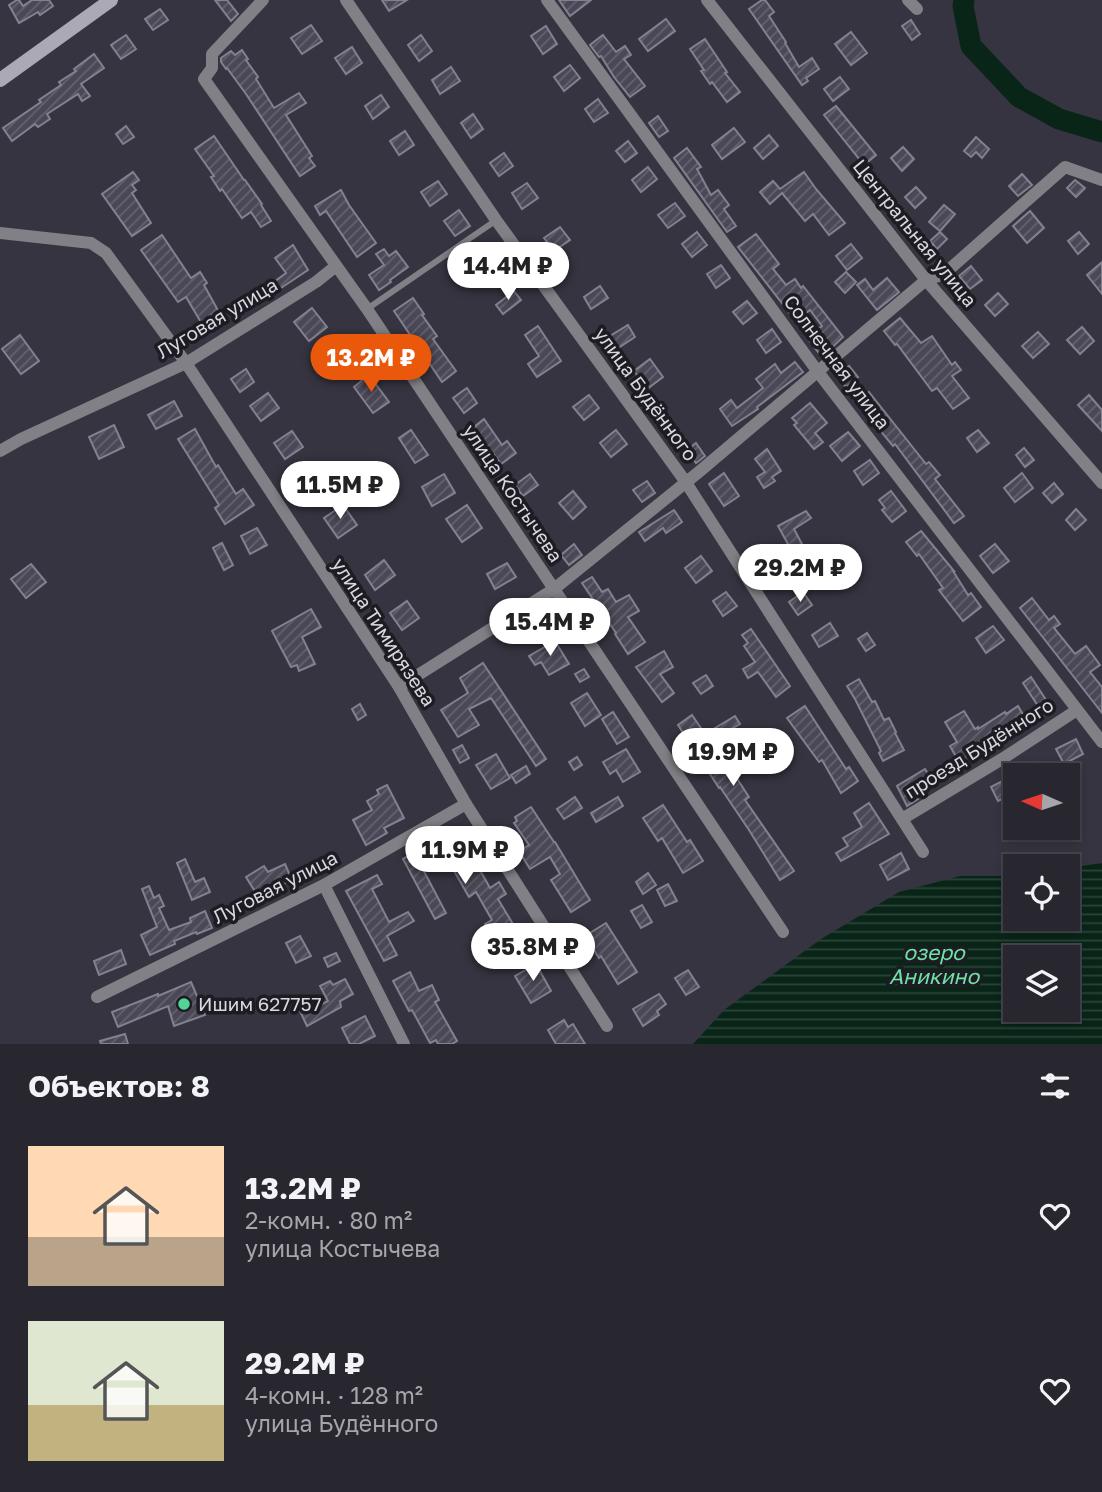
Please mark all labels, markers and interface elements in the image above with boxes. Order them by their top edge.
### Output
street label: Центральная улица [849,154,982,311]
pin: 14.4M ₽ [443,243,573,302]
text: 14.4M ₽ [463,251,553,279]
street label: Луговая улица [152,272,281,363]
street label: Солнечная улица [779,290,895,433]
street label: улица Будённого [590,322,703,465]
pin: 13.2M ₽ [306,334,436,394]
text: 13.2M ₽ [326,343,416,371]
street label: улица Костычева [459,419,568,566]
pin: 11.5M ₽ [275,462,405,521]
text: 11.5M ₽ [297,470,383,498]
pin: 29.2M ₽ [735,544,865,604]
street label: улица Тимирязева [328,553,441,710]
text: 29.2M ₽ [754,553,846,581]
pin: 15.4M ₽ [485,598,615,658]
text: 15.4M ₽ [505,607,595,635]
street label: проезд Будённого [900,693,1057,803]
pin: 19.9M ₽ [668,728,798,788]
text: 19.9M ₽ [688,737,778,765]
north arrow [1003,763,1080,840]
map controls [1003,763,1080,1022]
pin: 11.9M ₽ [400,826,530,886]
text: 11.9M ₽ [421,835,509,863]
street label: Луговая улица [209,845,341,928]
button: locate [1003,854,1080,931]
pin: 35.8M ₽ [468,923,598,983]
text: 35.8M ₽ [487,932,579,960]
water label: озеро Аникино [889,939,980,989]
button: layers [1003,945,1080,1022]
place label: Ишим 627757 [198,992,322,1015]
marker: Ишим 627757 [176,996,192,1012]
icon: filters [1036,1067,1074,1105]
text: Объектов: 8 [28,1068,210,1104]
text: 13.2M ₽ [245,1170,361,1206]
icon: home [84,1174,168,1258]
icon: heart [1036,1197,1074,1235]
text: 2-комн. · 80 m² [245,1206,412,1234]
text: улица Костычева [245,1234,440,1262]
text: 29.2M ₽ [245,1345,365,1381]
icon: home [84,1349,168,1433]
icon: heart [1036,1372,1074,1410]
text: 4-комн. · 128 m² [245,1381,423,1409]
text: улица Будённого [245,1409,438,1437]

